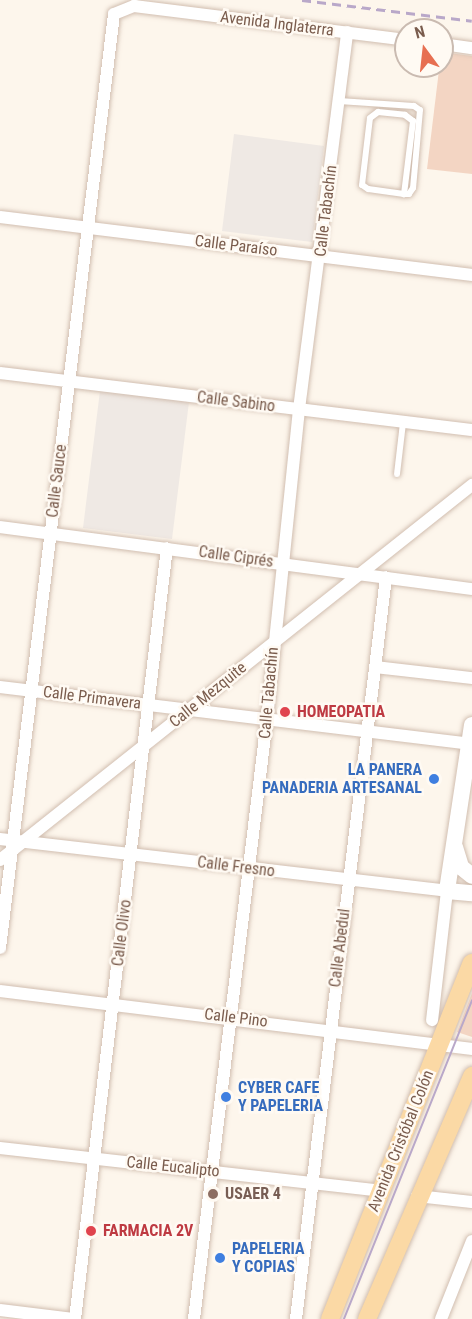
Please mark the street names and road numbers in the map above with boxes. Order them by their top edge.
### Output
street label: Avenida Inglaterra [219,8,335,40]
street label: Calle Tabachín [311,164,341,258]
street label: Calle Paraíso [194,231,278,261]
street label: Calle Sabino [196,388,276,416]
street label: Calle Sauce [43,443,71,519]
street label: Calle Ciprés [197,542,275,572]
street label: Calle Tabachín [255,646,283,740]
street label: Calle Mezquite [166,658,250,732]
street label: Calle Primavera [42,682,142,714]
street label: Calle Fresno [196,853,276,881]
street label: Calle Olivo [108,899,136,967]
street label: Calle Abedul [326,908,354,988]
street label: Calle Pino [203,1005,269,1031]
street label: Avenida Cristóbal Colón [364,1068,438,1214]
street label: Calle Eucalipto [125,1153,221,1181]

